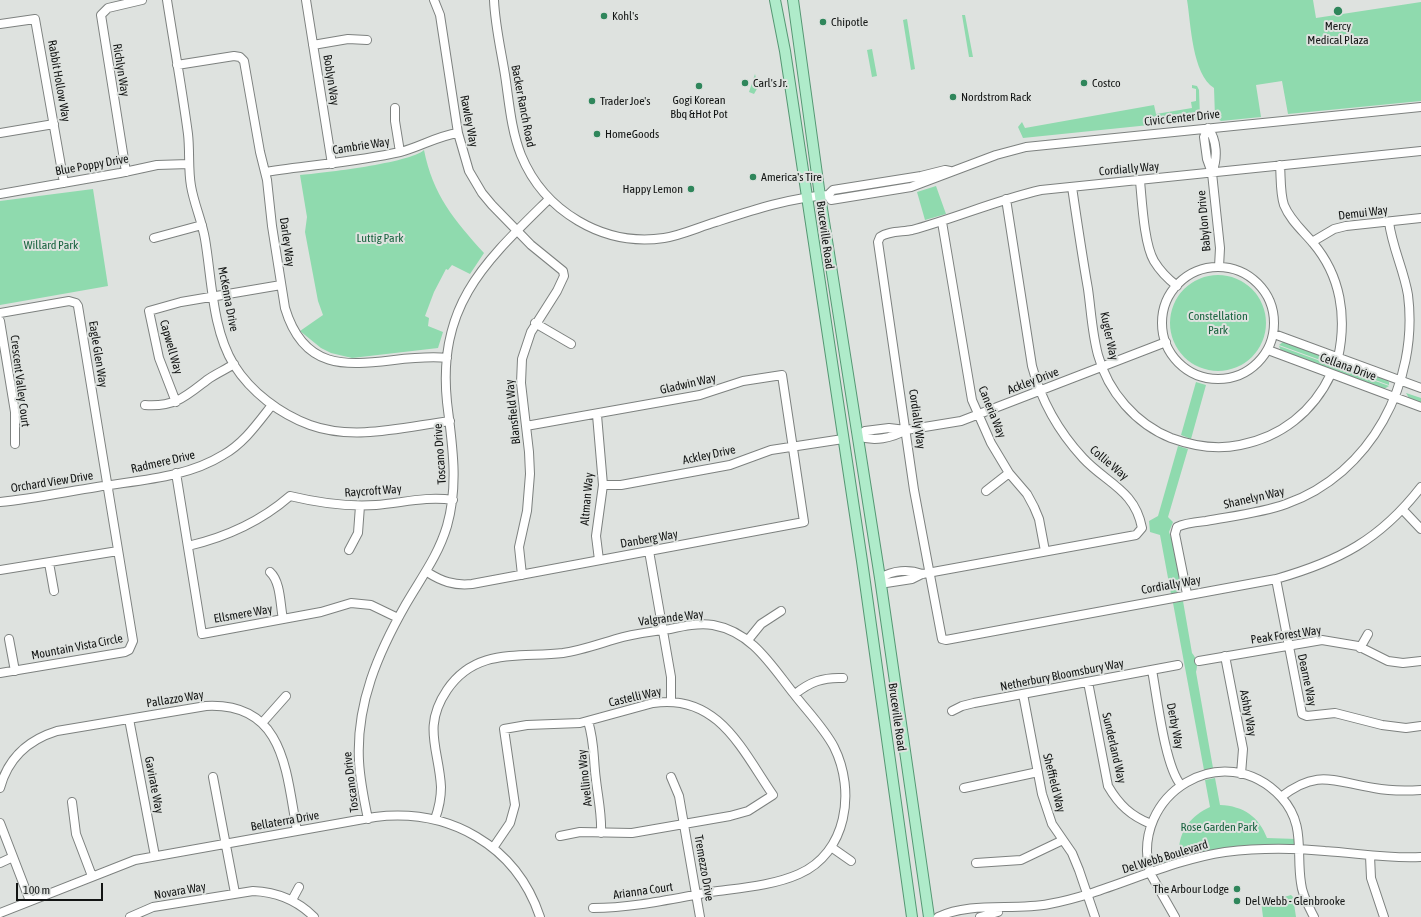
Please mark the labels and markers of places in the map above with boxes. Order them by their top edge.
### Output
marker: Mercy Medical Plaza [1332,5,1344,17]
place label: Kohl's [612,9,638,23]
marker: Kohl's [599,11,609,21]
place label: Chipotle [831,15,868,29]
marker: Chipotle [818,17,828,27]
place label: Mercy Medical Plaza [1307,19,1369,47]
place label: Carl's Jr. [753,76,788,90]
place label: Costco [1092,76,1121,90]
marker: Carl's Jr. [740,78,750,88]
marker: Costco [1079,78,1089,88]
marker: Gogi Korean Bbq &Hot Pot [694,81,704,91]
place label: Nordstrom Rack [961,90,1031,104]
marker: Nordstrom Rack [948,92,958,102]
place label: Gogi Korean Bbq &Hot Pot [670,93,728,121]
place label: Trader Joe's [600,94,651,108]
marker: Trader Joe's [587,96,597,106]
place label: HomeGoods [605,127,659,141]
marker: HomeGoods [592,129,602,139]
place label: America's Tire [761,170,822,184]
marker: America's Tire [748,172,758,182]
place label: Happy Lemon [622,182,683,196]
marker: Happy Lemon [686,184,696,194]
place label: The Arbour Lodge [1153,882,1229,896]
marker: The Arbour Lodge [1232,884,1242,894]
place label: Del Webb - Glenbrooke [1245,894,1345,908]
marker: Del Webb - Glenbrooke [1232,896,1242,906]

